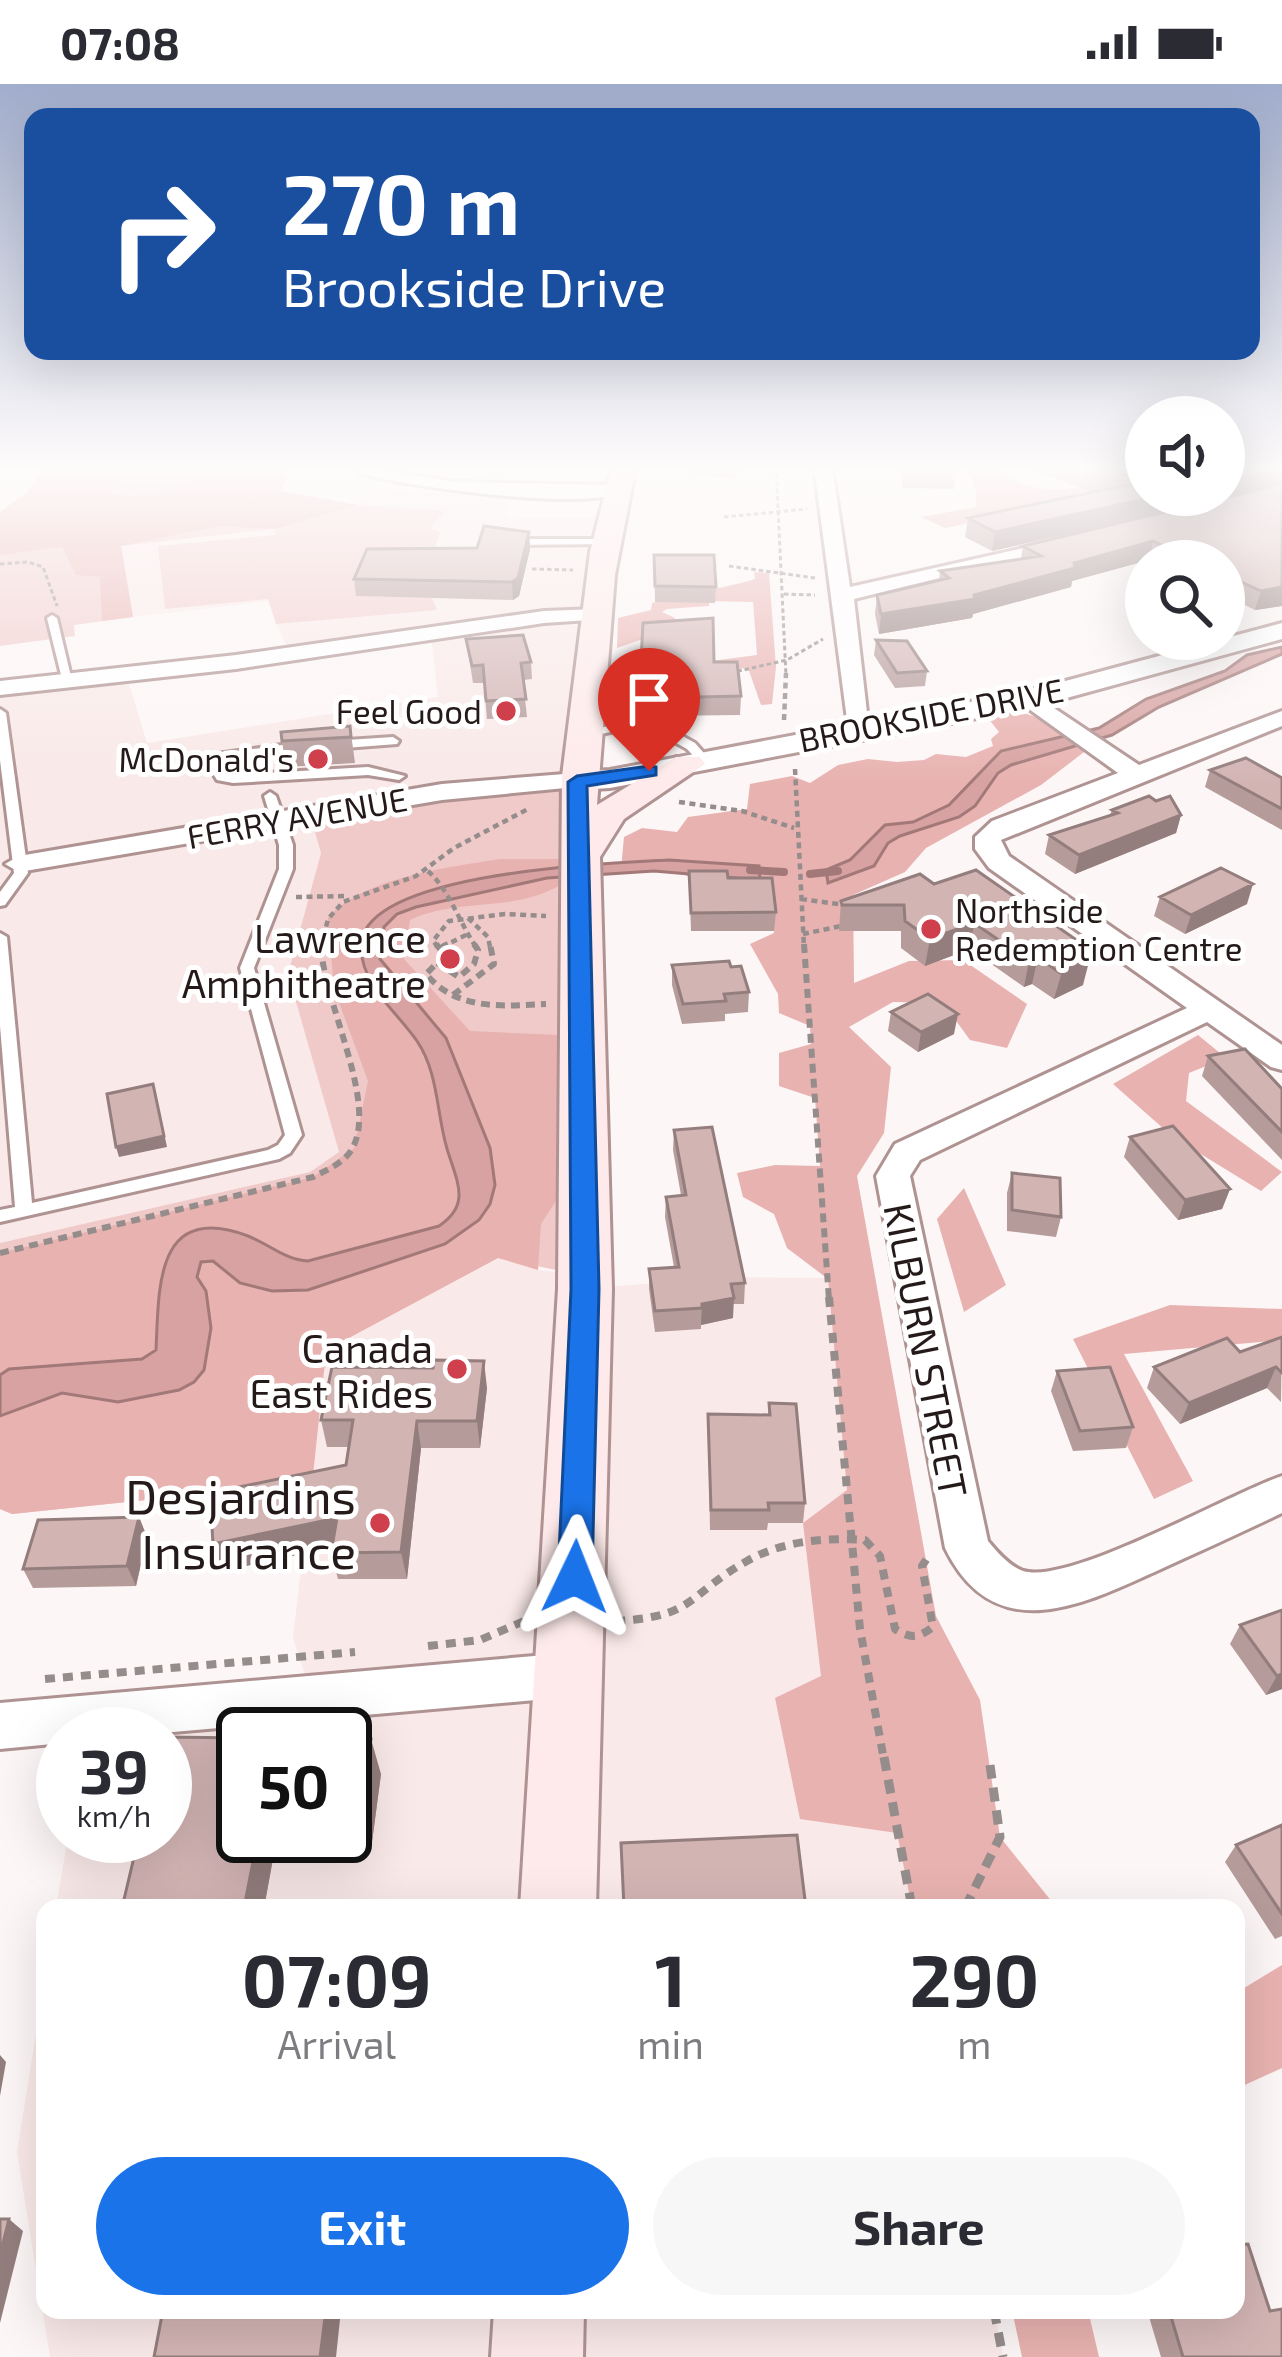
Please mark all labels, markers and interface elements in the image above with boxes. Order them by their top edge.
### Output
text: 07:08 [60,15,180,69]
text: 270 m [282,151,520,252]
icon: right [84,156,240,312]
text: Brookside Drive [282,253,666,318]
map controls [1125,396,1245,660]
button: sound [1125,396,1245,516]
button: search [1125,540,1245,660]
pin [598,648,700,771]
icon: arrive [616,666,682,732]
street label: BROOKSIDE DRIVE [795,669,1067,759]
place label: Feel Good [336,691,482,731]
marker: Feel Good [493,698,519,724]
place label: McDonald's [119,739,294,779]
marker: McDonald's [305,746,331,772]
street label: FERRY AVENUE [184,778,410,856]
place label: Northside Redemption Centre [955,890,1242,968]
place label: Lawrence Amphitheatre [182,914,426,1006]
marker: Northside Redemption Centre [918,916,944,942]
marker: Lawrence Amphitheatre [437,946,463,972]
street label: KILBURN STREET [875,1199,979,1501]
place label: Canada East Rides [250,1324,433,1416]
marker: Canada East Rides [444,1356,470,1382]
place label: Desjardins Insurance [125,1466,356,1579]
marker: Desjardins Insurance [367,1510,393,1536]
position arrow [512,1514,638,1640]
speed limit sign: 50 [216,1707,372,1863]
text: 39 [79,1734,149,1806]
text: km/h [77,1797,151,1833]
text: 07:09 [242,1935,432,2021]
text: 1 [655,1935,686,2021]
text: 290 [910,1935,1039,2021]
text: Arrival [277,2020,396,2067]
text: min [637,2020,704,2067]
text: m [957,2020,991,2067]
button: Exit [96,2157,629,2295]
button: Share [653,2157,1185,2295]

